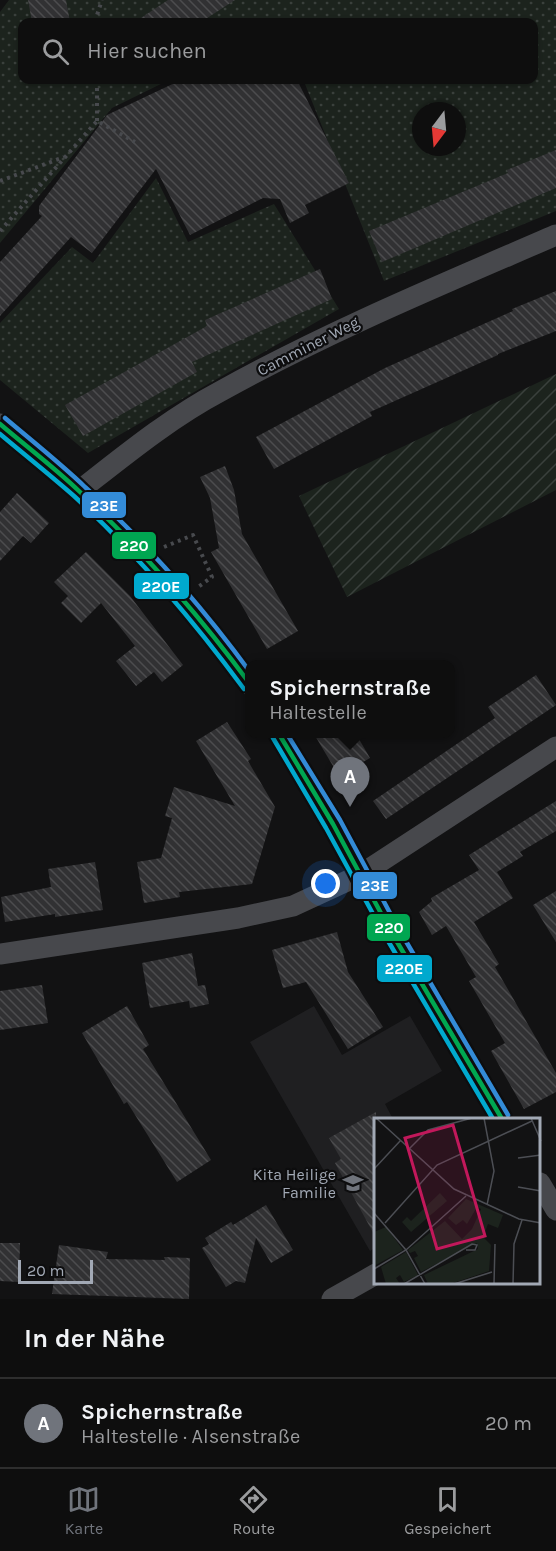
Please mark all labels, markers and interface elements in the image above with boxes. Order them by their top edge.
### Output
search box [18,18,538,84]
icon: search [39,35,72,68]
text: Hier suchen [87,38,207,64]
north arrow [412,102,466,156]
street label: Camminer Weg [254,312,362,380]
line badge: 23E [81,491,127,519]
text: 23E [89,496,119,515]
line badge: 220 [111,531,157,560]
text: 220 [119,536,149,555]
line badge: 220E [133,572,190,600]
text: 220E [142,577,180,596]
popup [245,660,455,738]
text: Spichernstraße [269,675,431,701]
text: Haltestelle [269,701,367,724]
pin: A [330,758,370,807]
your location [311,869,340,898]
line badge: 23E [352,871,398,900]
text: 23E [360,876,390,895]
line badge: 220 [366,913,411,942]
text: 220 [374,918,404,937]
line badge: 220E [376,954,433,983]
text: 220E [385,959,423,978]
inset map [374,1118,541,1284]
place label: Kita Heilige Familie [253,1165,336,1202]
school or university icon: Kita Heilige Familie [341,1171,365,1195]
scale bar [18,1257,93,1284]
text: 20 m [27,1261,65,1280]
text: In der Nähe [24,1323,165,1354]
text: Spichernstraße [81,1399,243,1425]
text: A [37,1412,50,1435]
text: 20 m [485,1412,532,1435]
text: Haltestelle · Alsenstraße [81,1425,300,1448]
tab: Karte [65,1483,103,1538]
tab: Route [232,1483,275,1538]
tab: Gespeichert [404,1483,491,1538]

